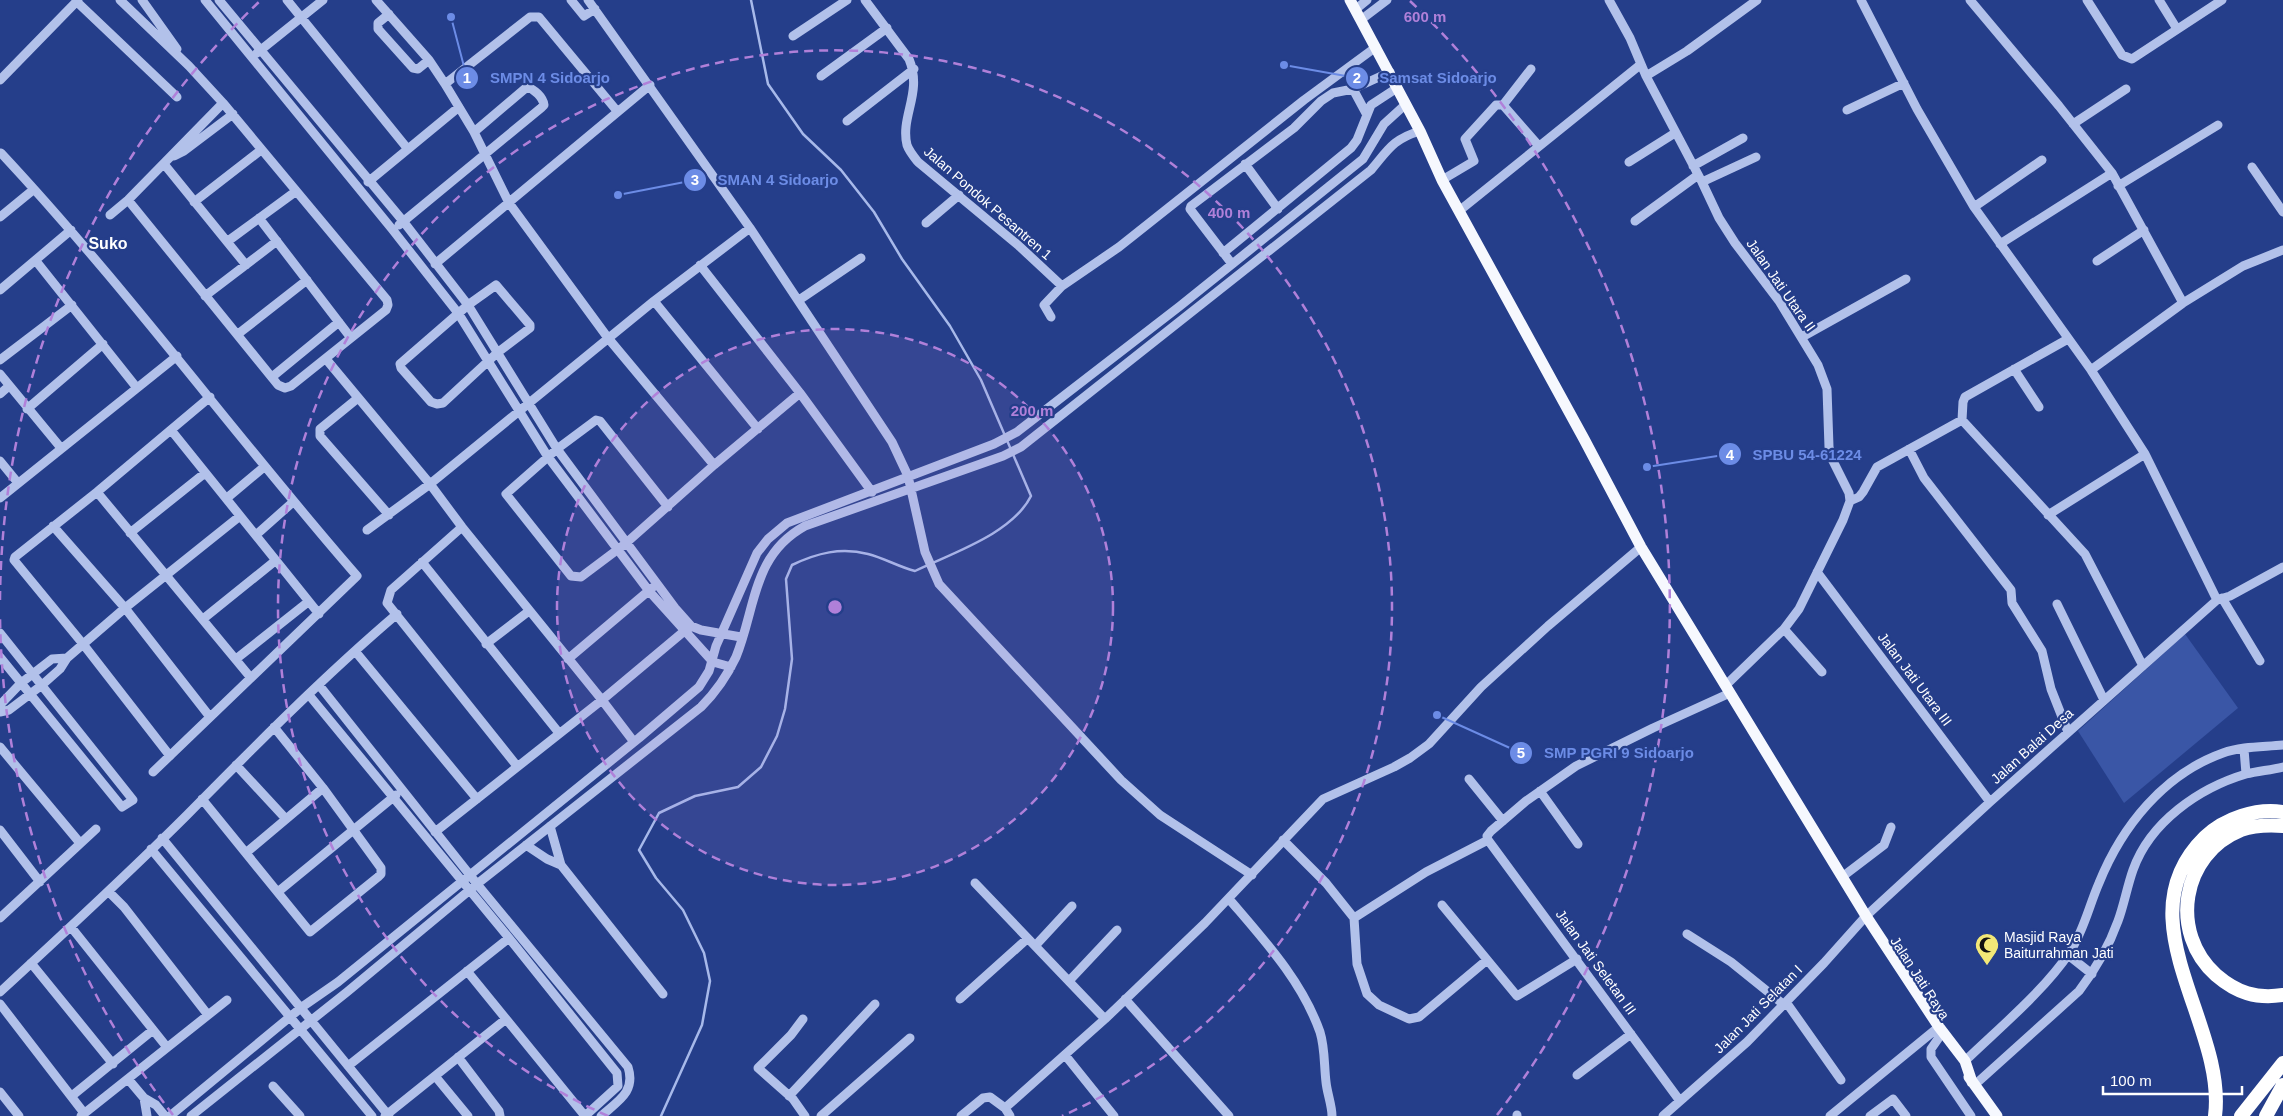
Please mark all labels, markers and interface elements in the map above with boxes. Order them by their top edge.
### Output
text: 600 m [1404,8,1446,25]
callout: SMPN 4 Sidoarjo [455,63,620,93]
callout: Samsat Sidoarjo [1344,63,1507,93]
text: 1 [463,69,471,86]
text: SMPN 4 Sidoarjo [490,69,610,86]
text: 2 [1353,69,1361,86]
text: Samsat Sidoarjo [1379,69,1497,86]
street label: Jalan Pondok Pesantren 1 [921,143,1055,263]
callout: SMAN 4 Sidoarjo [683,165,848,195]
text: 3 [691,171,699,188]
text: SMAN 4 Sidoarjo [718,171,838,188]
text: 400 m [1208,204,1250,221]
district label: Suko [88,235,128,252]
street label: Jalan Jati Utara II [1743,236,1819,334]
text: 200 m [1011,402,1053,419]
callout: SPBU 54-61224 [1717,439,1871,469]
text: 4 [1726,446,1735,463]
text: SPBU 54-61224 [1752,446,1862,463]
centre of rings [826,598,844,616]
street label: Jalan Jati Utara III [1875,629,1955,729]
street label: Jalan Balai Desa [1988,705,2077,787]
callout: SMP PGRI 9 Sidoarjo [1509,738,1704,768]
text: 5 [1517,744,1525,761]
text: SMP PGRI 9 Sidoarjo [1544,744,1694,761]
street label: Jalan Jati Seletan III [1552,906,1640,1018]
place label: Masjid Raya Baiturrahman Jati [2004,929,2114,961]
mosque icon: Masjid Raya Baiturrahman Jati [1974,932,2000,966]
street label: Jalan Jati Raya [1887,934,1953,1023]
street label: Jalan Jati Selatan I [1711,962,1805,1056]
scale bar [2103,1064,2242,1096]
text: 100 m [2110,1072,2152,1089]

